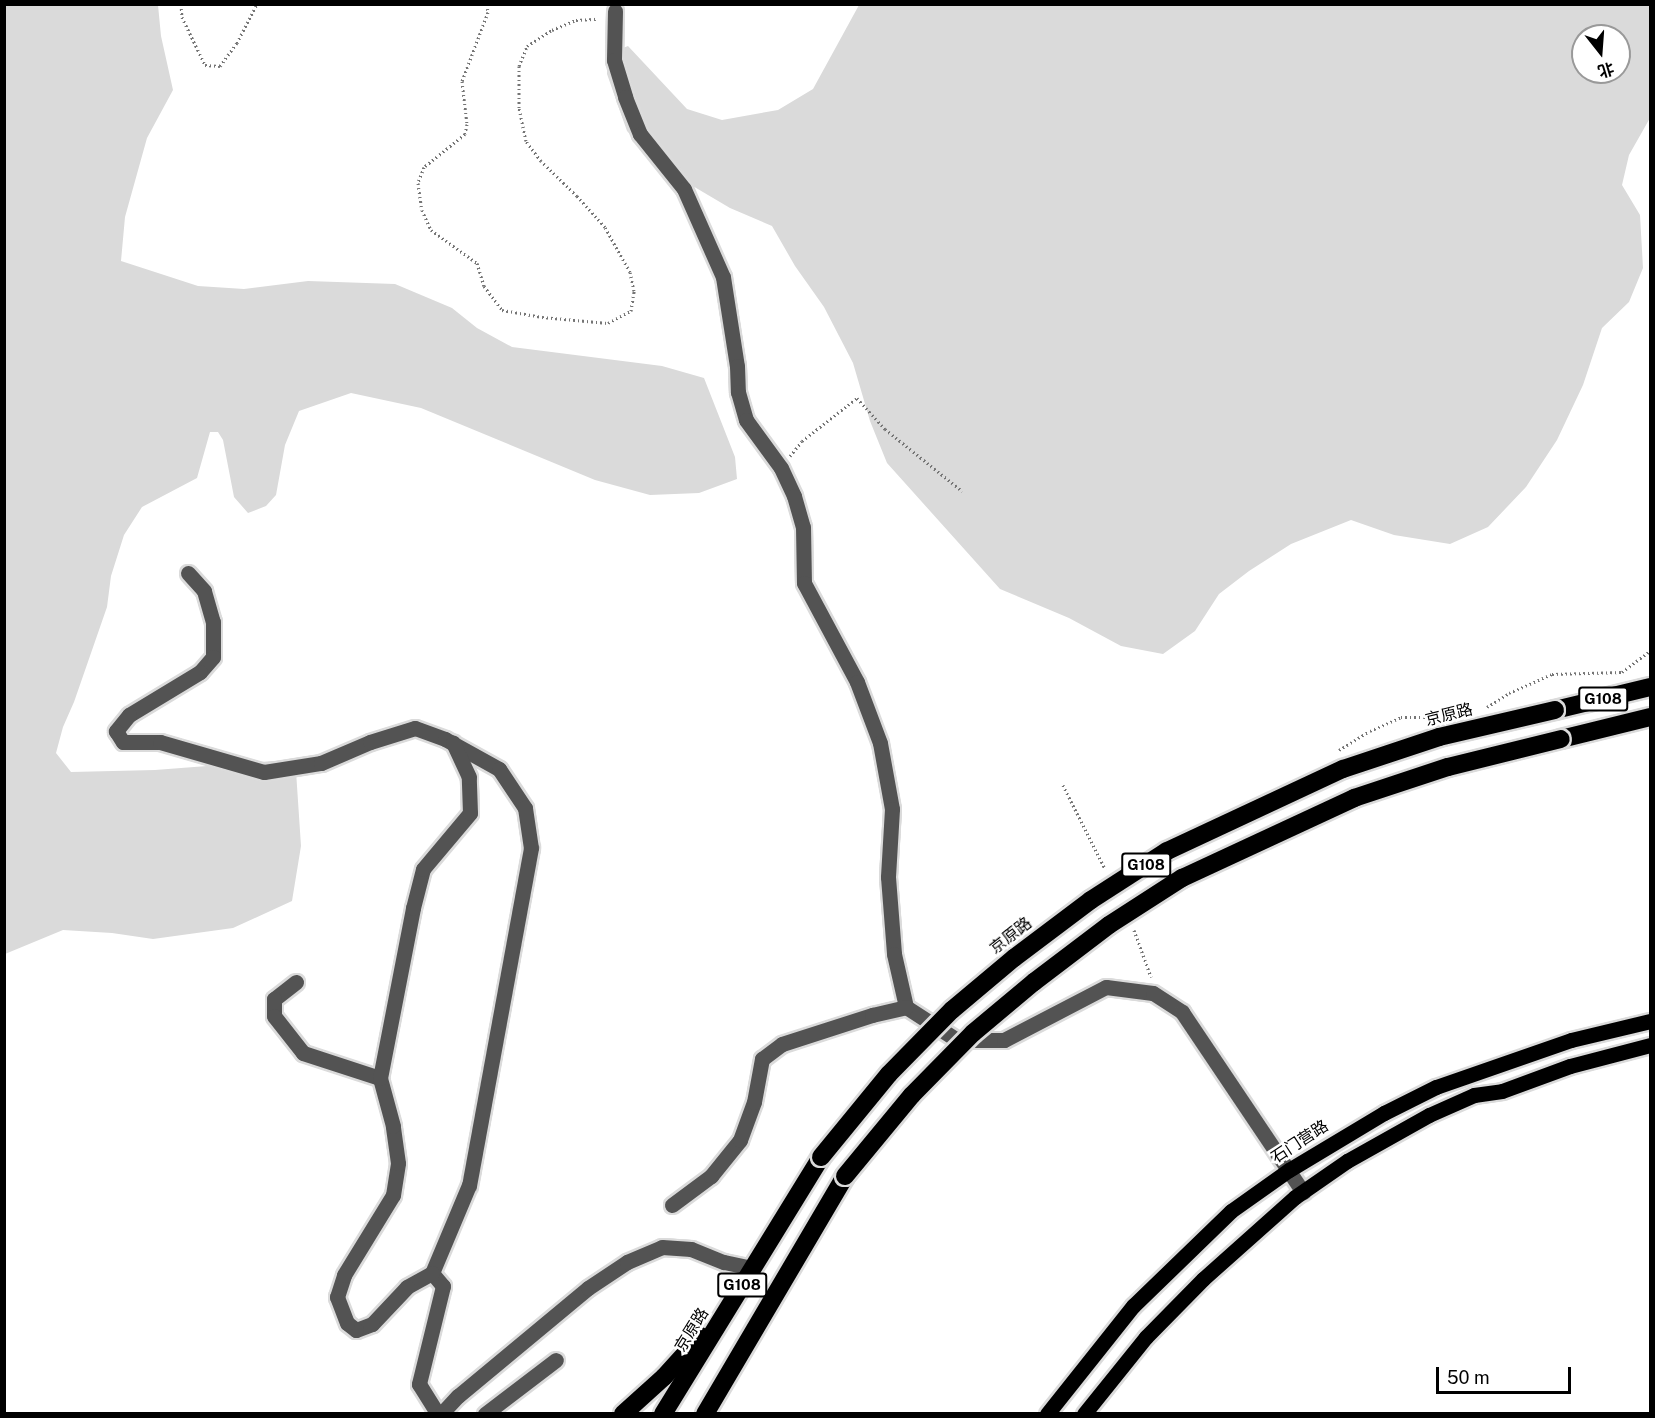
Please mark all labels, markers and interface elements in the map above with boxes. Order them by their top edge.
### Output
north arrow [1571,24,1631,84]
text: 北 [1595,58,1616,81]
road number: G108 [1578,687,1628,711]
street label: 京原路 [1423,700,1475,730]
road number: G108 [1120,853,1172,877]
street label: 京原路 [986,914,1036,958]
street label: 石门营路 [1268,1117,1332,1167]
road number: G108 [716,1273,768,1297]
street label: 京原路 [671,1305,713,1355]
scale bar [1439,1355,1574,1393]
text: 50 m [1447,1367,1490,1388]

